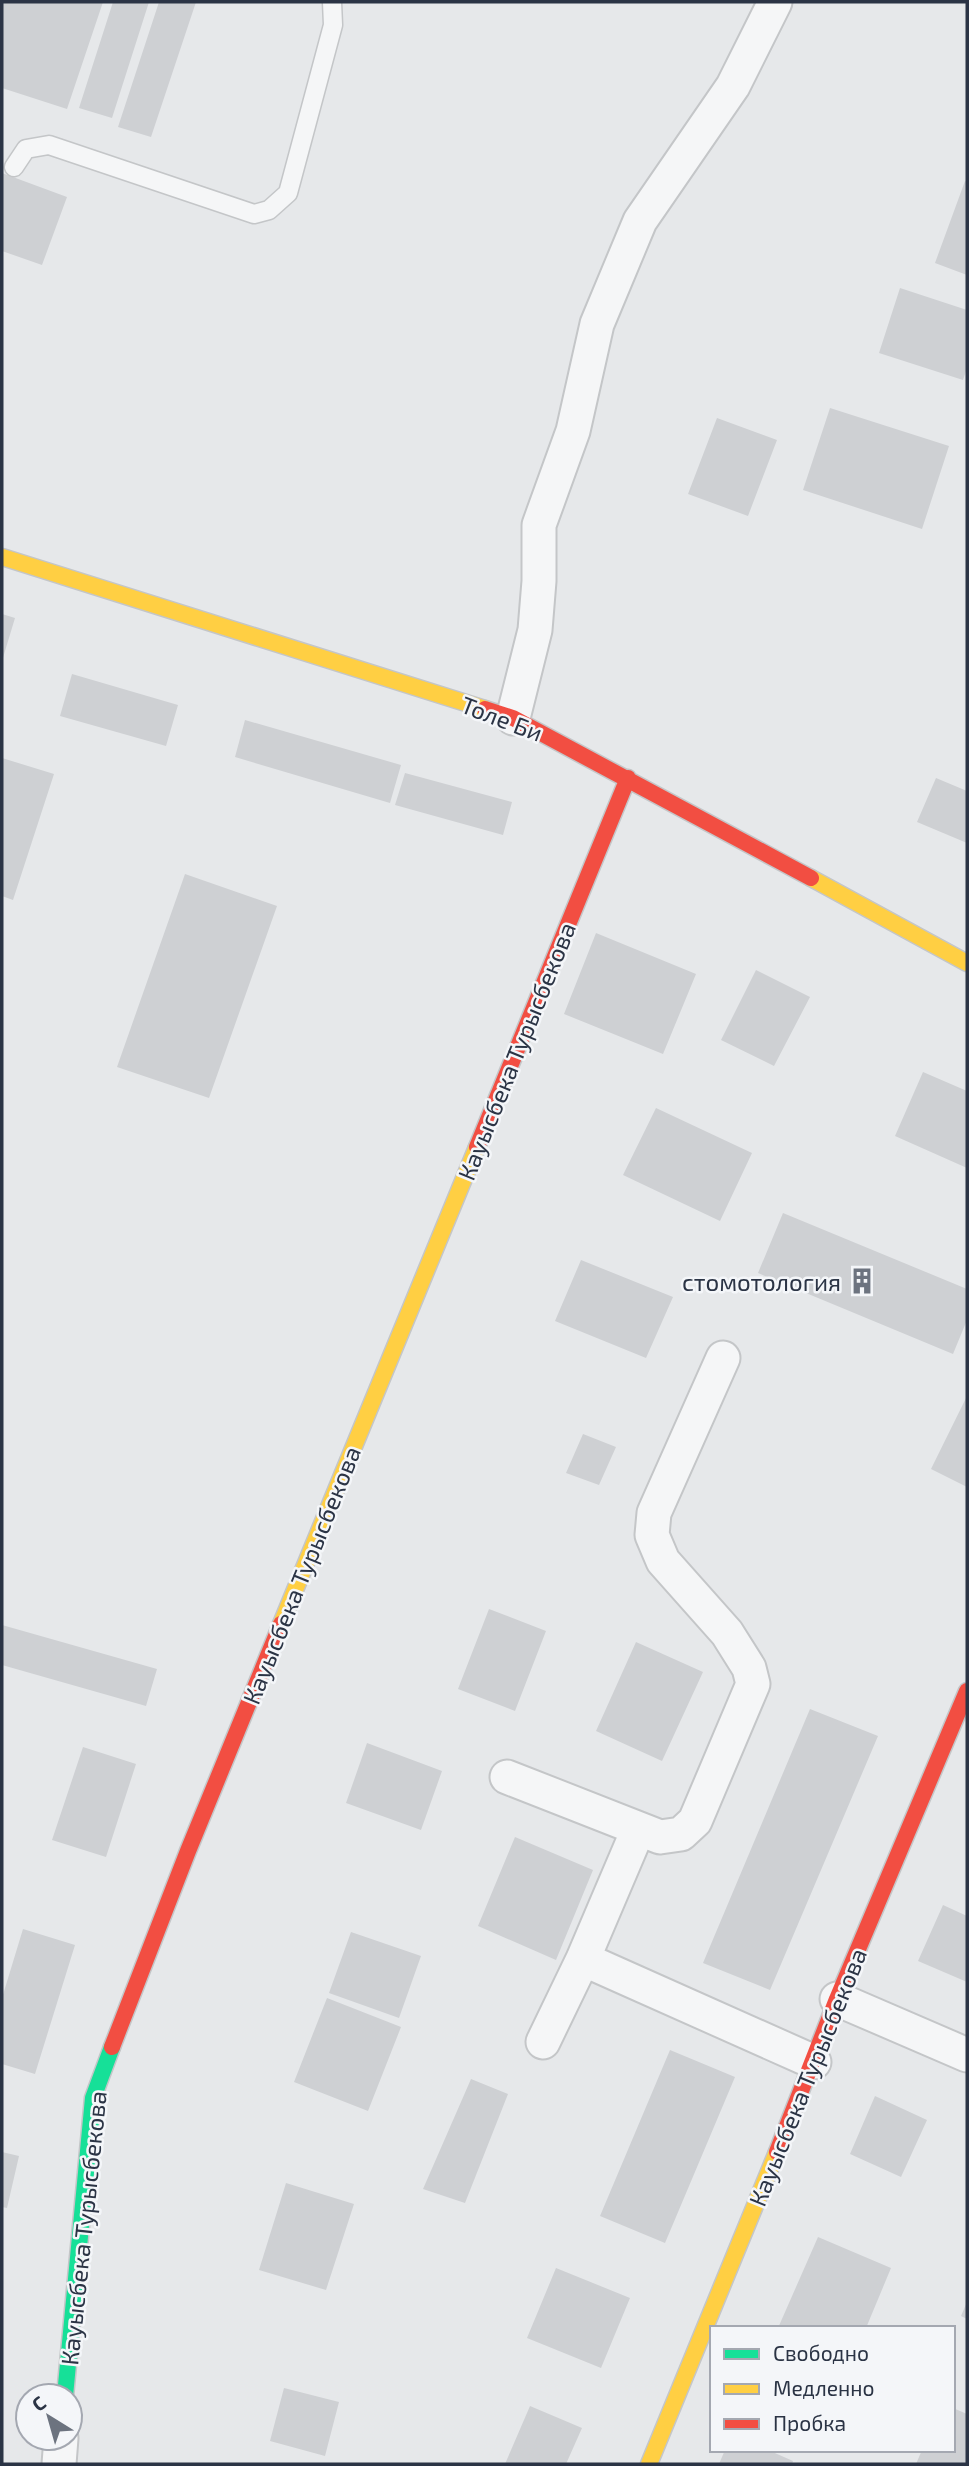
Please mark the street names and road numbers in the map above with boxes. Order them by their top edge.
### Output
street label: Толе Би [457,689,547,747]
street label: Кауысбека Турысбекова [451,918,582,1185]
street label: Кауысбека Турысбекова [236,1442,367,1709]
street label: Кауысбека Турысбекова [742,1944,873,2211]
street label: Кауысбека Турысбекова [54,2089,113,2367]

